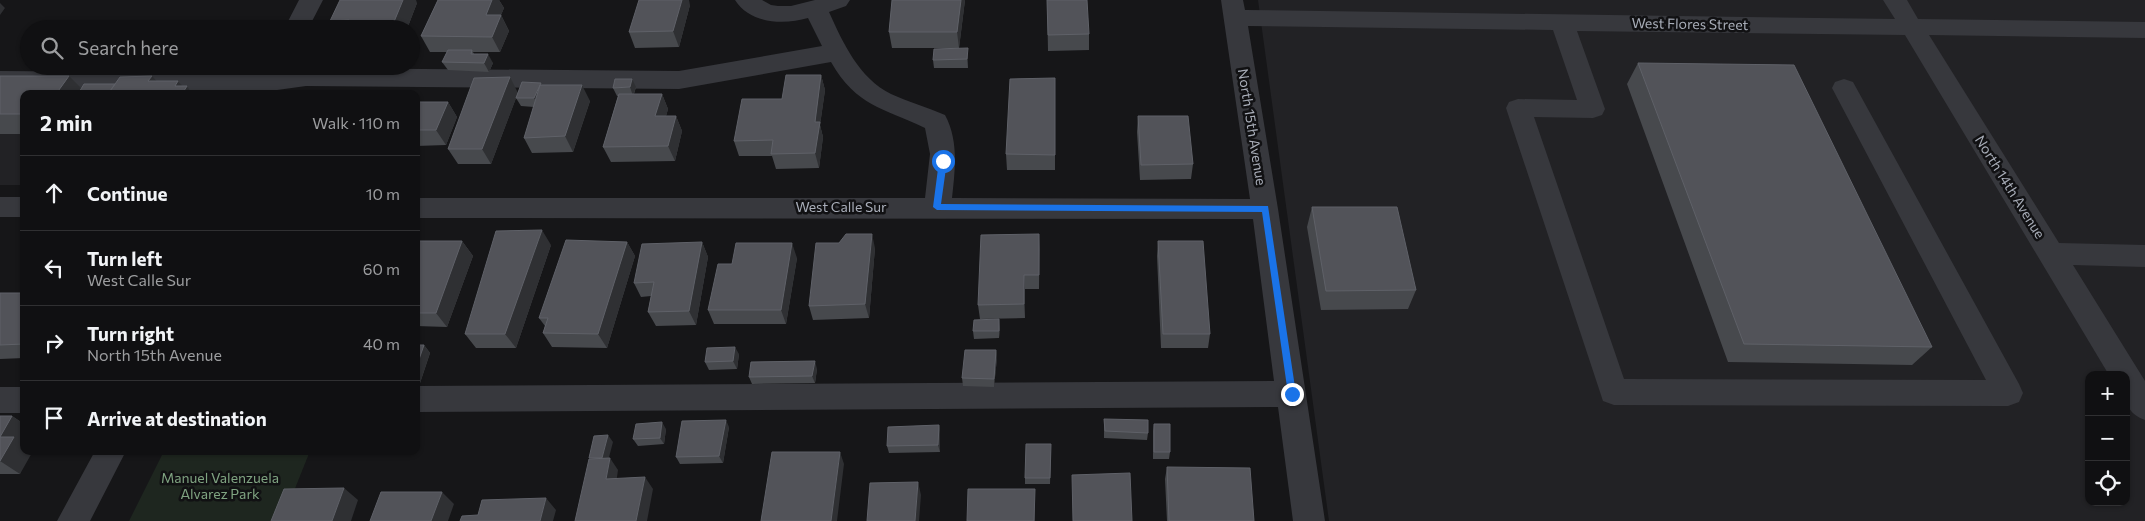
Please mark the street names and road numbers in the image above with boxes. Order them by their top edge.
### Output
street label: West Flores Street [1631,14,1749,33]
street label: North 15th Avenue [1235,67,1270,187]
street label: North 14th Avenue [1972,132,2049,241]
street label: West Calle Sur [795,198,887,215]

